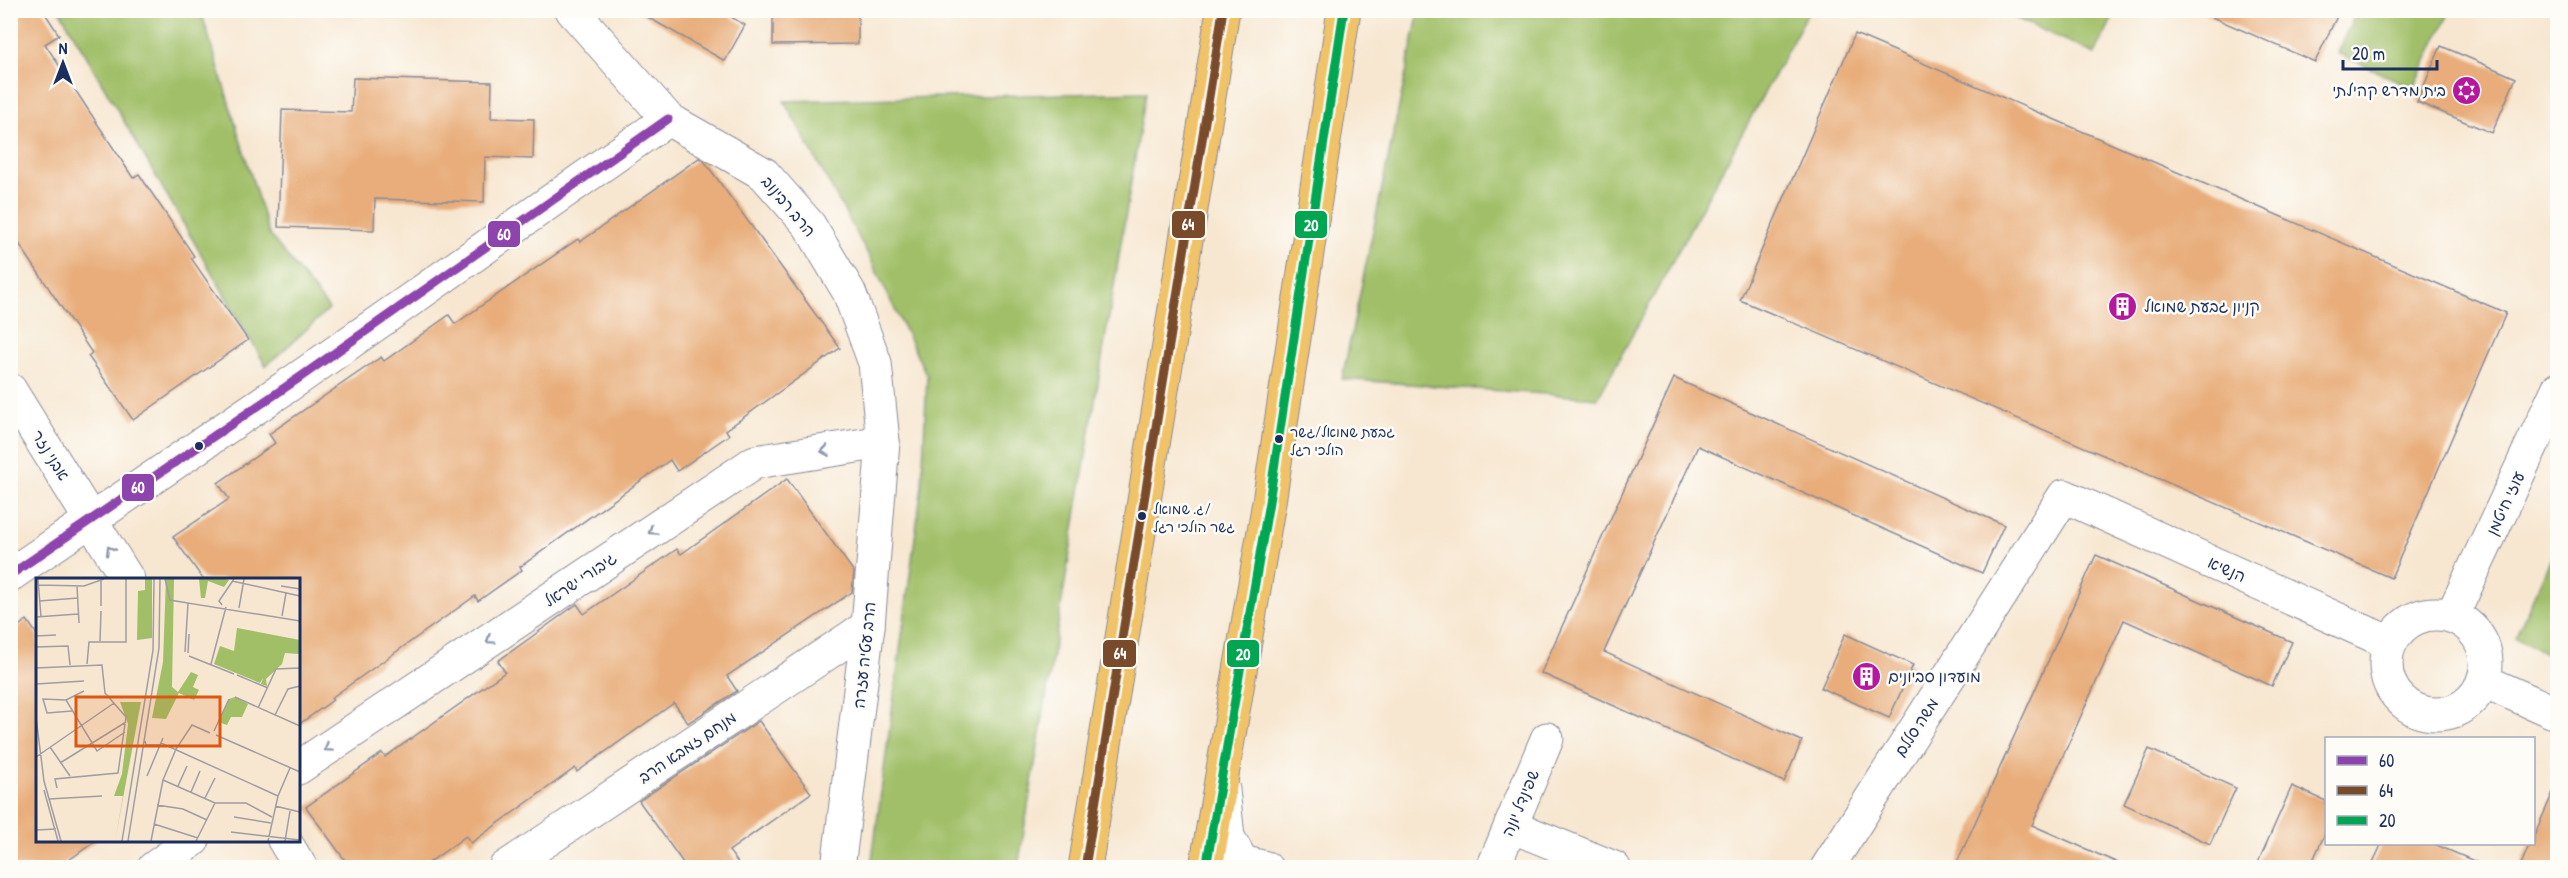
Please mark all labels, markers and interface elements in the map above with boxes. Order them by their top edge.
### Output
north arrow [33,33,93,93]
scale bar [2343,33,2438,71]
text: N [59,37,68,59]
text: 20 m [2352,41,2385,66]
synagogue icon: בית מדרש קהילתי [2451,74,2483,106]
place label: בית מדרש קהילתי [2332,79,2446,101]
street label: הרב רבינוב [757,171,821,241]
line badge: 64 [1171,210,1206,239]
line badge: 20 [1294,210,1328,239]
text: 64 [1182,213,1194,235]
text: 20 [1304,214,1318,236]
line badge: 60 [487,220,521,248]
text: 60 [497,223,511,245]
building icon: קניון גבעת שמואל [2107,290,2139,322]
place label: קניון גבעת שמואל [2144,295,2260,317]
place label: גבעת שמואל/גשר הולכי רגל [1290,422,1395,459]
street label: אבני נזר [27,426,75,484]
marker: גבעת שמואל/גשר הולכי רגל [1273,433,1285,445]
unlabelled marker [193,440,205,452]
one-way arrow [820,445,829,457]
street label: עוזי חיטמן [2481,467,2529,539]
line badge: 60 [121,473,155,502]
text: 60 [131,476,145,498]
place label: ג. שמואל/ גשר הולכי רגל [1153,499,1235,536]
marker: ג. שמואל/ גשר הולכי רגל [1136,510,1148,522]
one-way arrow [647,524,658,535]
one-way arrow [106,546,117,556]
street label: גיבורי ישראל [539,547,621,611]
street label: הנשיא [2205,551,2249,587]
inset map [36,578,300,842]
street label: הרב עטיה עזרה [847,601,881,709]
one-way arrow [486,632,496,644]
line badge: 64 [1102,639,1137,668]
line badge: 20 [1226,639,1260,668]
text: 64 [1114,642,1126,664]
text: 20 [1236,643,1250,665]
building icon: מועדון סביונים [1851,660,1883,692]
place label: מועדון סביונים [1888,665,1981,687]
street label: משה סללם [1889,693,1943,761]
street label: מנחם זמבא הרב [634,706,740,788]
legend [2325,737,2535,845]
one-way arrow [324,741,335,752]
text: 60 [2379,748,2394,773]
street label: שפינדל יונה [1496,766,1544,840]
text: 64 [2379,778,2393,803]
text: 20 [2379,808,2396,833]

